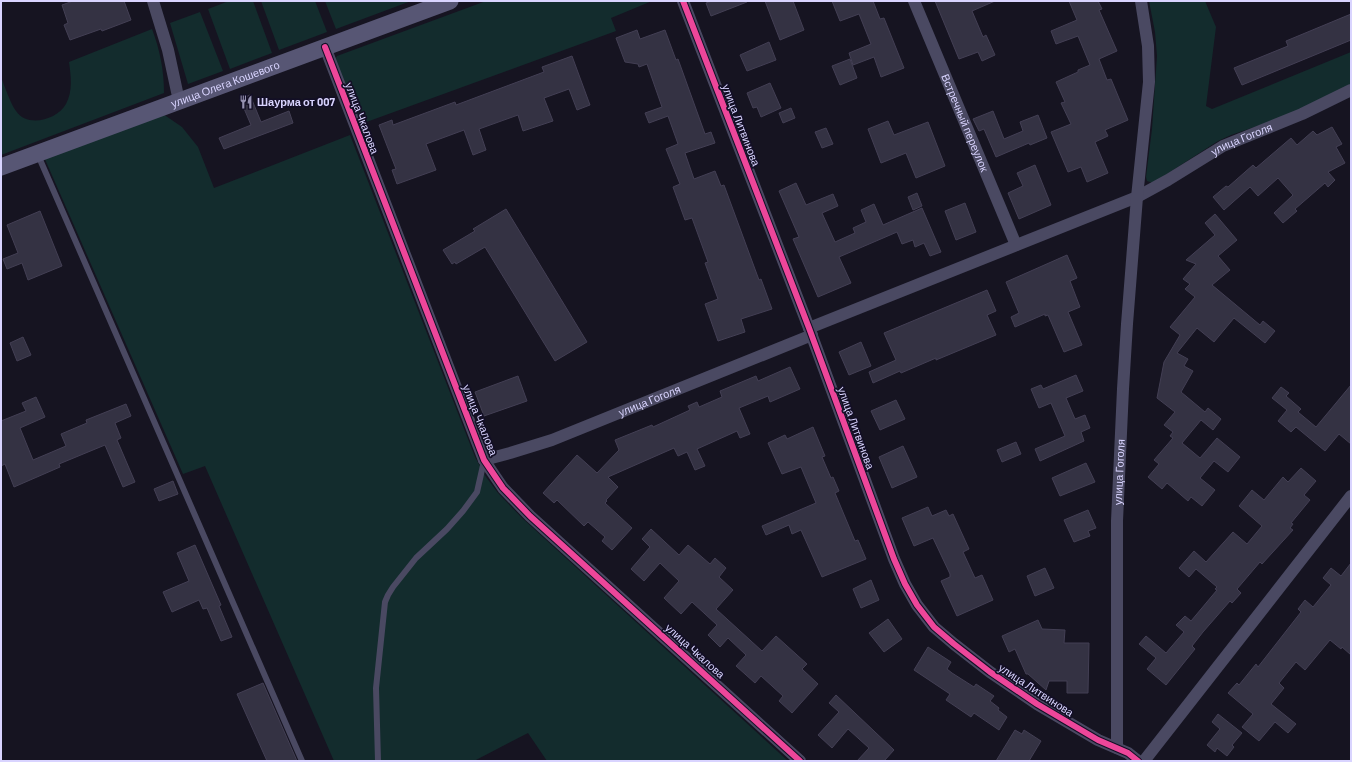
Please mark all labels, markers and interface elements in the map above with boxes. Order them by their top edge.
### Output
street label: улица Олега Кошевого [169,58,281,110]
street label: Встречный переулок [939,72,992,174]
street label: улица Чкалова [343,80,382,156]
street label: улица Литвинова [720,82,763,169]
restaurant icon: Шаурма от 007 [238,94,254,110]
place label: Шаурма от 007 [257,95,336,108]
street label: улица Гоголя [1208,120,1274,158]
street label: улица Чкалова [460,382,501,458]
street label: улица Гоголя [616,382,682,419]
street label: улица Литвинова [836,385,878,472]
street label: улица Гоголя [1111,439,1127,505]
street label: улица Чкалова [663,621,728,681]
street label: улица Литвинова [996,660,1077,719]

